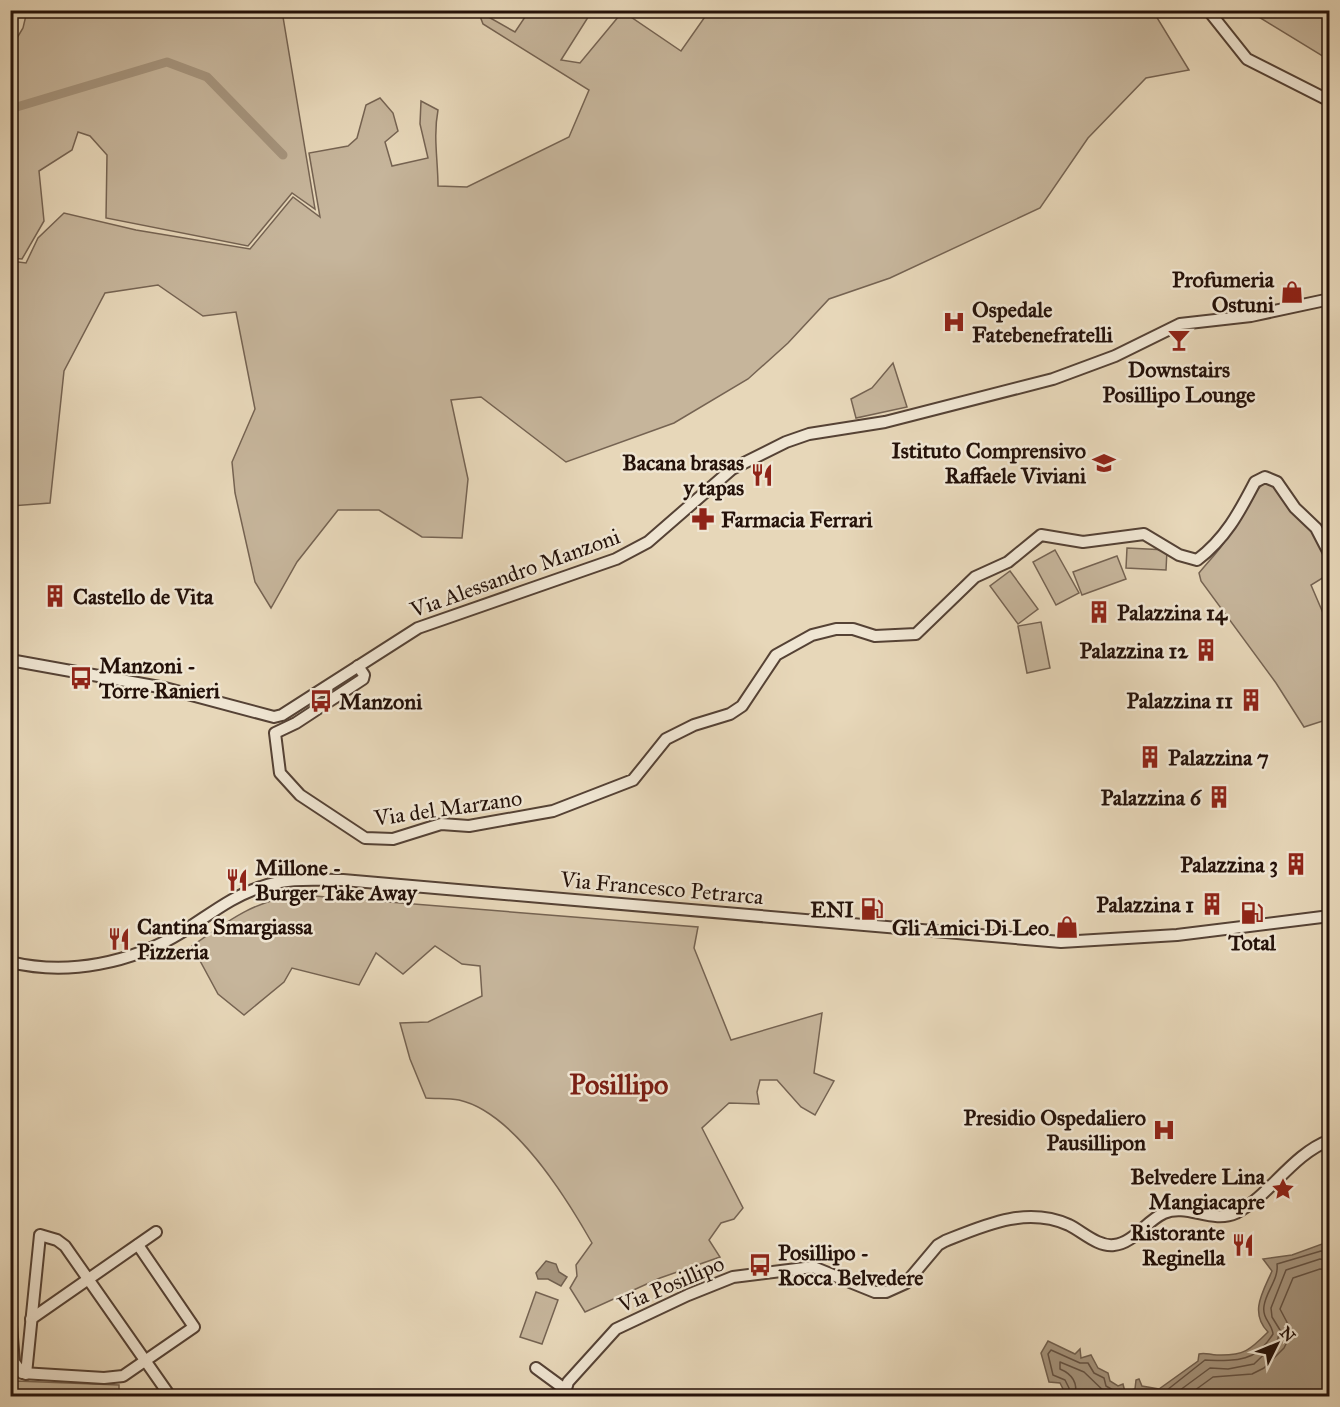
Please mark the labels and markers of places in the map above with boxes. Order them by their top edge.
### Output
place label: Profumeria Ostuni [1172,266,1275,318]
shop icon: Profumeria Ostuni [1279,279,1305,305]
place label: Ospedale Fatebenefratelli [972,296,1114,348]
hospital icon: Ospedale Fatebenefratelli [941,309,967,335]
bar icon: Downstairs Posillipo Lounge [1166,327,1192,353]
place label: Downstairs Posillipo Lounge [1103,356,1255,408]
place label: Istituto Comprensivo Raffaele Viviani [892,437,1087,489]
place label: Bacana brasas y tapas [622,449,744,501]
school or university icon: Istituto Comprensivo Raffaele Viviani [1091,450,1117,476]
restaurant icon: Bacana brasas y tapas [749,462,775,488]
pharmacy icon: Farmacia Ferrari [690,506,716,532]
place label: Farmacia Ferrari [721,506,874,533]
building icon: Castello de Vita [42,583,68,609]
place label: Castello de Vita [73,583,214,610]
building icon: Palazzina 14 [1086,599,1112,625]
place label: Palazzina 14 [1117,599,1229,626]
place label: Palazzina 12 [1079,637,1189,664]
building icon: Palazzina 12 [1193,637,1219,663]
place label: Manzoni - Torre Ranieri [98,652,221,704]
bus stop icon: Manzoni - Torre Ranieri [68,665,94,691]
place label: Palazzina 11 [1127,687,1233,714]
building icon: Palazzina 11 [1238,687,1264,713]
bus stop icon: Manzoni [308,688,334,714]
place label: Manzoni [339,688,423,715]
building icon: Palazzina 7 [1137,744,1163,770]
place label: Palazzina 7 [1168,744,1269,771]
place label: Palazzina 6 [1101,784,1203,811]
building icon: Palazzina 6 [1206,784,1232,810]
place label: Palazzina 3 [1180,851,1278,878]
building icon: Palazzina 3 [1283,851,1309,877]
place label: Millone - Burger Take Away [255,854,418,906]
restaurant icon: Millone - Burger Take Away [224,867,250,893]
place label: Palazzina 1 [1096,891,1194,918]
building icon: Palazzina 1 [1199,891,1225,917]
place label: ENI [810,896,855,923]
fuel station icon: ENI [859,896,885,922]
fuel station icon: Total [1239,900,1265,926]
place label: Cantina Smargiassa Pizzeria [137,913,313,965]
place label: Gli Amici Di Leo [892,914,1049,941]
shop icon: Gli Amici Di Leo [1054,914,1080,940]
restaurant icon: Cantina Smargiassa Pizzeria [106,926,132,952]
place label: Total [1227,929,1277,956]
place label: Presidio Ospedaliero Pausillipon [964,1104,1146,1156]
hospital icon: Presidio Ospedaliero Pausillipon [1151,1117,1177,1143]
place label: Belvedere Lina Mangiacapre [1130,1163,1266,1215]
place icon: Belvedere Lina Mangiacapre [1270,1176,1296,1202]
place label: Ristorante Reginella [1130,1219,1226,1271]
restaurant icon: Ristorante Reginella [1230,1232,1256,1258]
place label: Posillipo - Rocca Belvedere [778,1239,923,1291]
bus stop icon: Posillipo - Rocca Belvedere [747,1252,773,1278]

